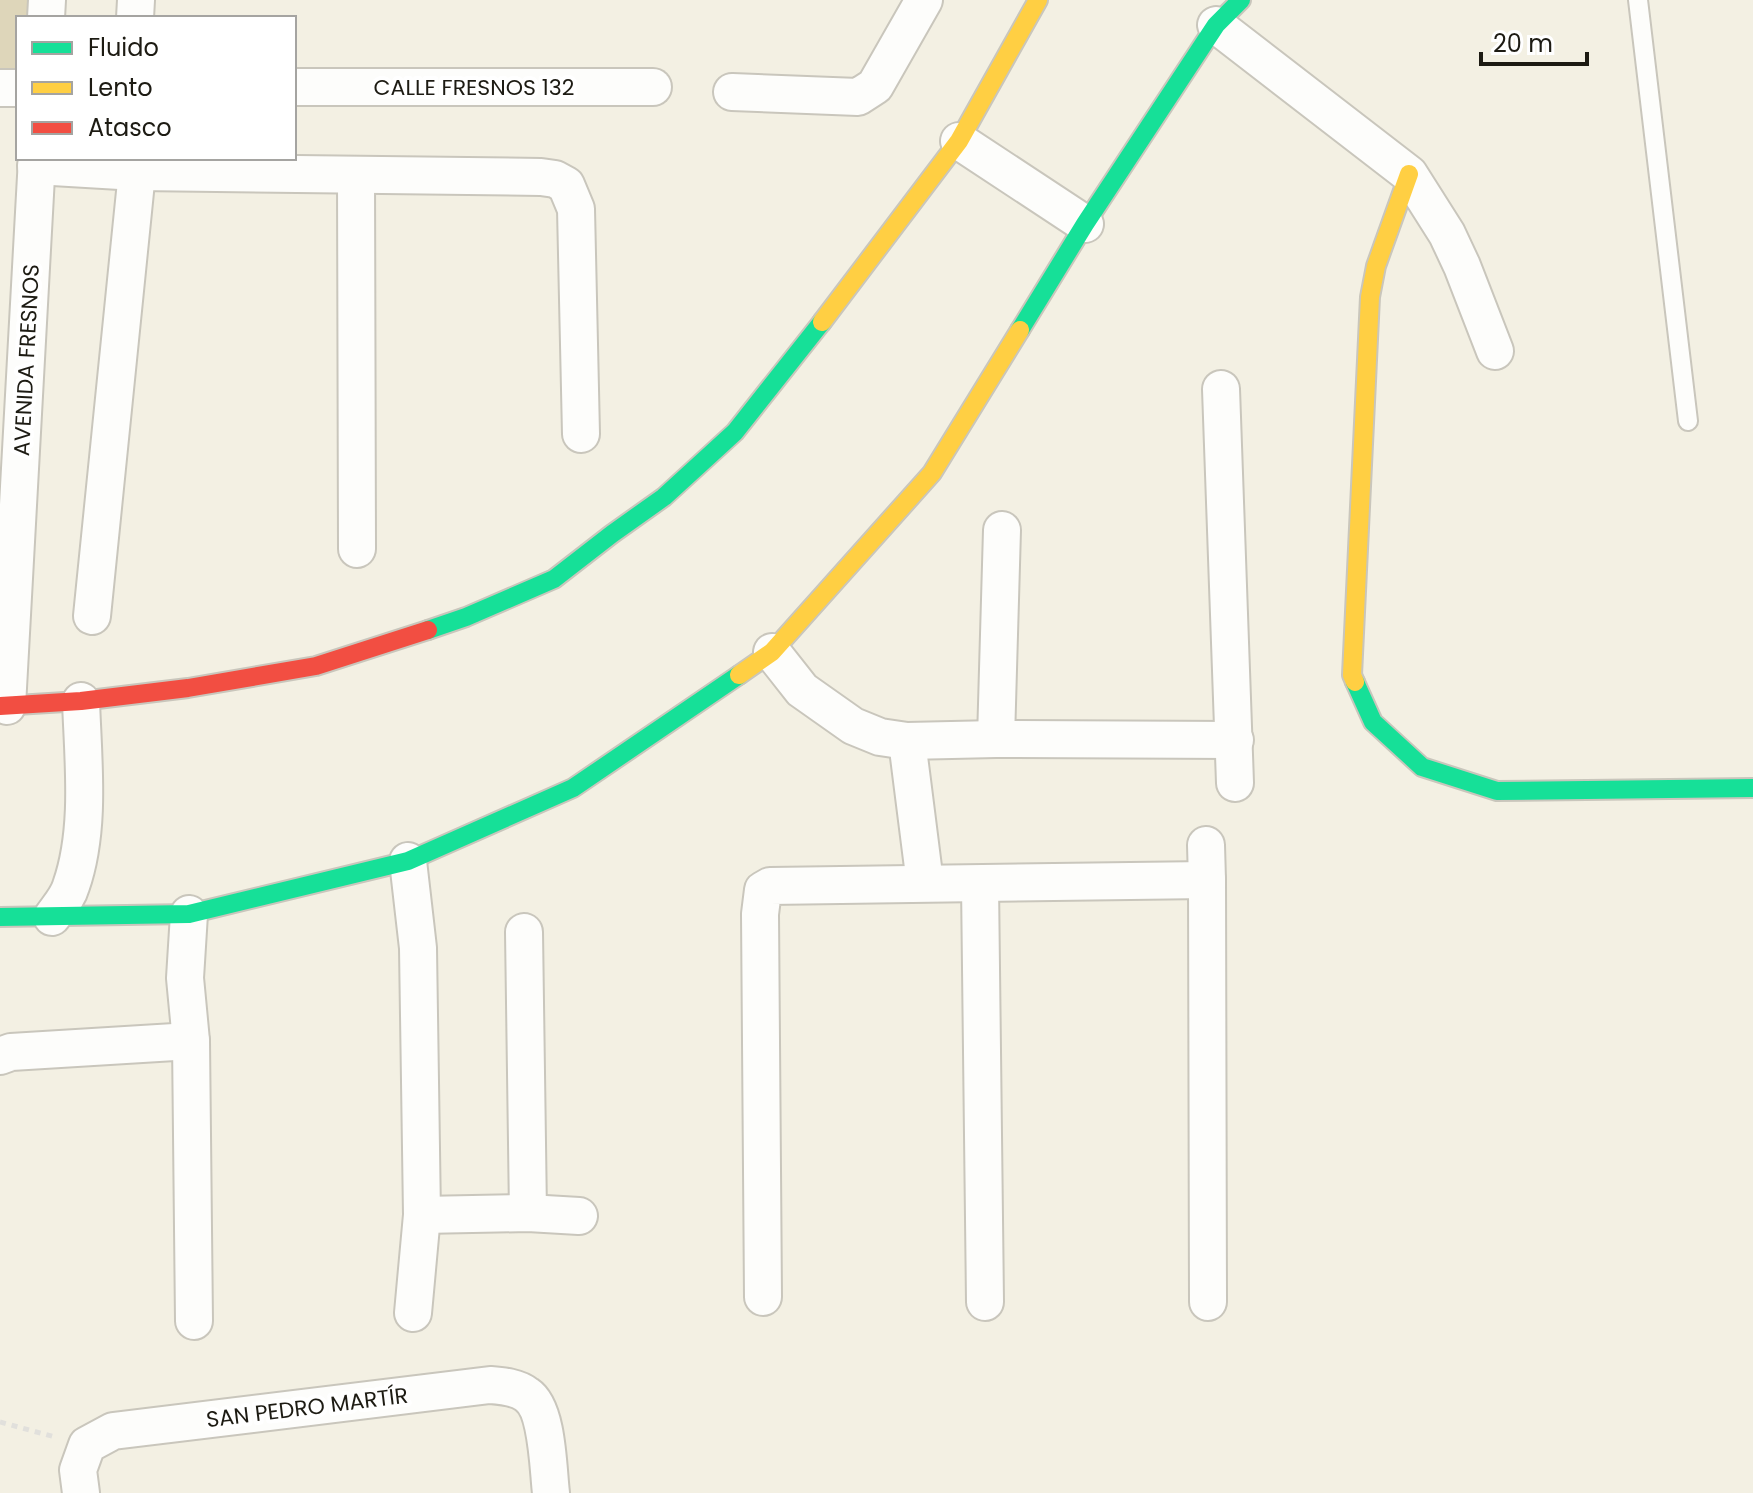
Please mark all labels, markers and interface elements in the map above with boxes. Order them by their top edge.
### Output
legend [16,16,296,160]
scale bar [1481,16,1587,66]
text: 20 m [1493,27,1553,60]
text: Fluido [88,31,159,64]
text: Lento [88,71,153,104]
street label: CALLE FRESNOS 132 [374,72,574,103]
text: Atasco [88,111,172,144]
street label: AVENIDA FRESNOS [6,263,47,457]
street label: SAN PEDRO MARTÍR [204,1380,410,1435]

